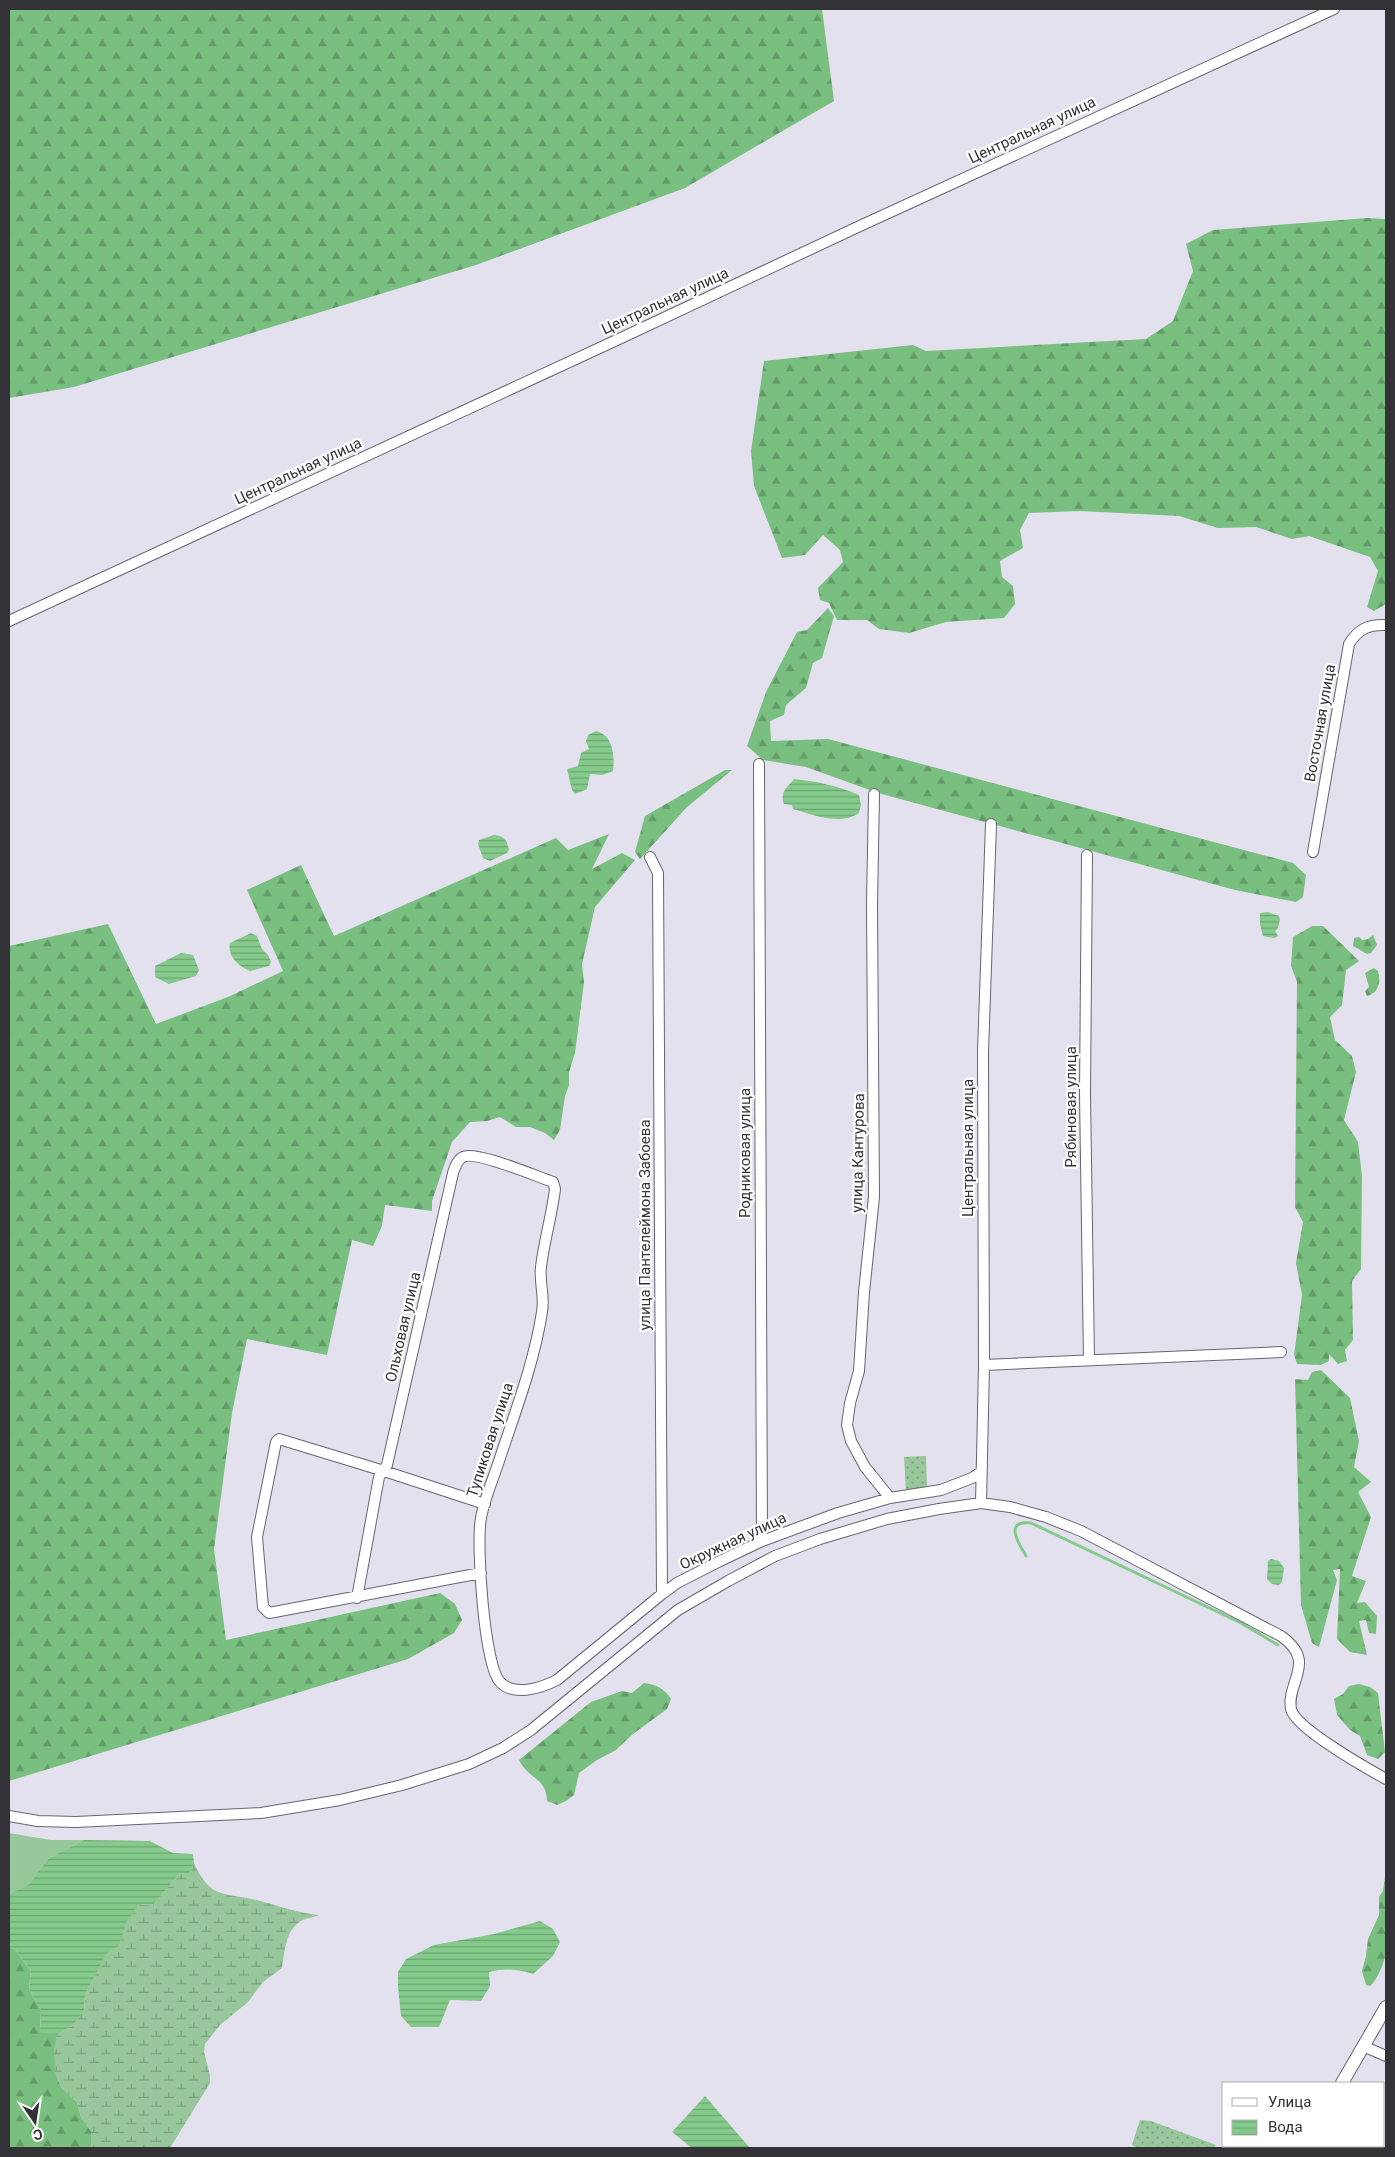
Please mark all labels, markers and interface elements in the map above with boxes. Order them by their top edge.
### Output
street label: Центральная улица [966,93,1098,167]
street label: Центральная улица [599,264,731,338]
street label: Центральная улица [232,434,364,508]
street label: Восточная улица [1301,663,1339,783]
street label: Рябиновая улица [1062,1046,1080,1168]
street label: Центральная улица [959,1079,977,1217]
street label: Родниковая улица [736,1088,754,1218]
street label: улица Кантурова [848,1093,868,1213]
street label: улица Пантелеймона Забоева [636,1119,654,1331]
street label: Ольховая улица [382,1270,424,1384]
street label: Тупиковая улица [463,1381,517,1499]
street label: Окружная улица [677,1508,789,1574]
legend [1222,2082,1385,2147]
text: Улица [1268,2093,1311,2111]
north arrow [10,2097,60,2147]
text: Вода [1268,2118,1303,2136]
text: С [32,2126,44,2143]

